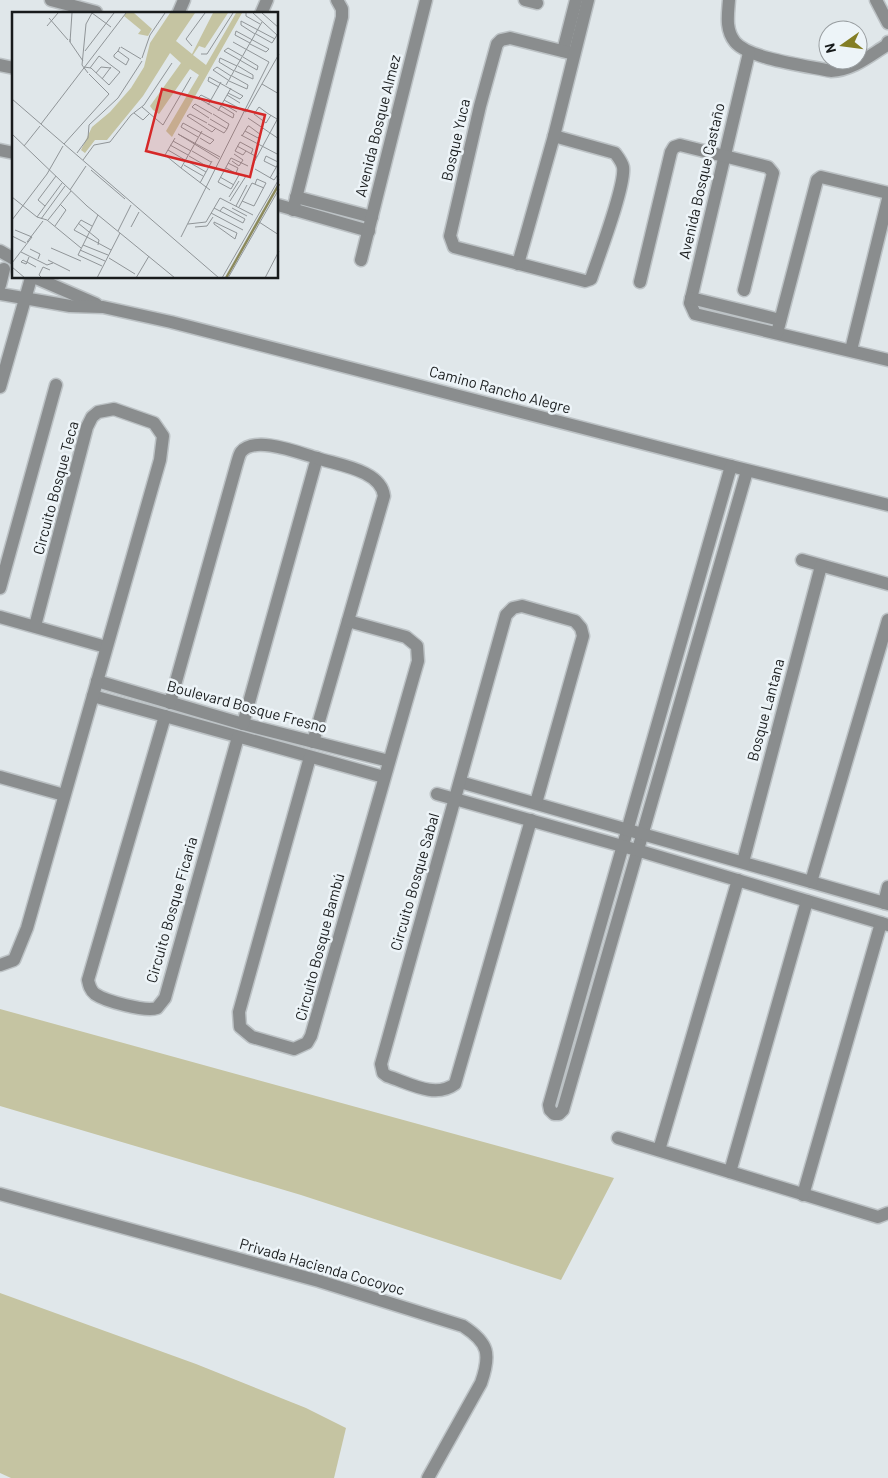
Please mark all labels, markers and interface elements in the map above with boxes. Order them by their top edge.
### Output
inset map [12,12,279,279]
north arrow [818,20,868,70]
text: N [821,42,839,55]
street label: Avenida Bosque Almez [351,52,403,199]
street label: Bosque Yuca [437,97,473,183]
street label: Avenida Bosque Castaño [674,101,728,261]
street label: Camino Rancho Alegre [428,361,573,417]
street label: Circuito Bosque Teca [29,419,82,556]
street label: Bosque Lantana [743,657,787,763]
street label: Boulevard Bosque Fresno [165,676,329,736]
street label: Circuito Bosque Sabal [386,811,442,953]
street label: Circuito Bosque Ficaria [142,835,201,985]
street label: Circuito Bosque Bambú [291,871,347,1023]
street label: Privada Hacienda Cocoyoc [238,1234,407,1298]

